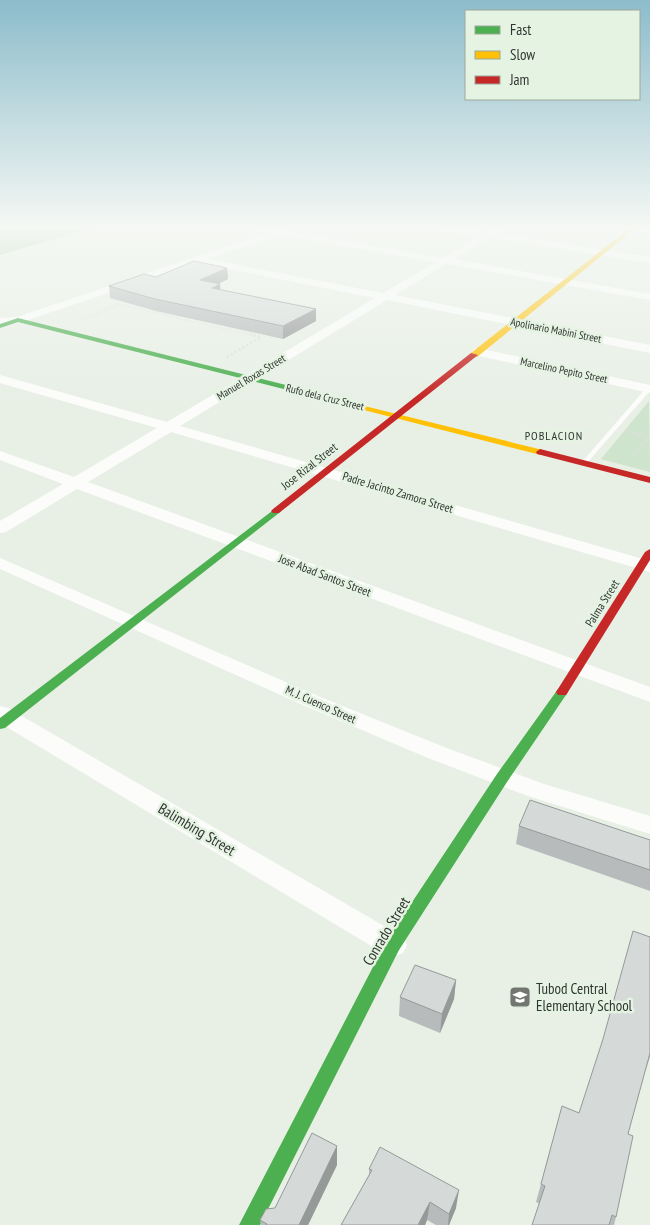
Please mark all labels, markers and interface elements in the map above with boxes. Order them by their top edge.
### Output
legend [465,10,640,100]
text: Fast [510,20,531,39]
text: Slow [510,45,535,64]
text: Jam [509,70,529,89]
street label: Apolinario Mabini Street [509,314,603,346]
street label: Manuel Roxas Street [214,351,288,403]
street label: Marcelino Pepito Street [519,354,609,386]
street label: Rufo dela Cruz Street [285,381,365,413]
district label: POBLACION [525,428,583,443]
street label: Jose Rizal Street [277,439,341,493]
street label: Padre Jacinto Zamora Street [341,468,456,516]
street label: Jose Abad Santos Street [276,550,374,600]
street label: Palma Street [582,576,623,629]
street label: M. J. Cuenco Street [283,682,359,727]
street label: Balimbing Street [155,799,239,859]
street label: Conrado Street [358,893,414,969]
place label: Tubod Central Elementary School [536,979,633,1015]
school or university icon: Tubod Central Elementary School [508,985,532,1009]

